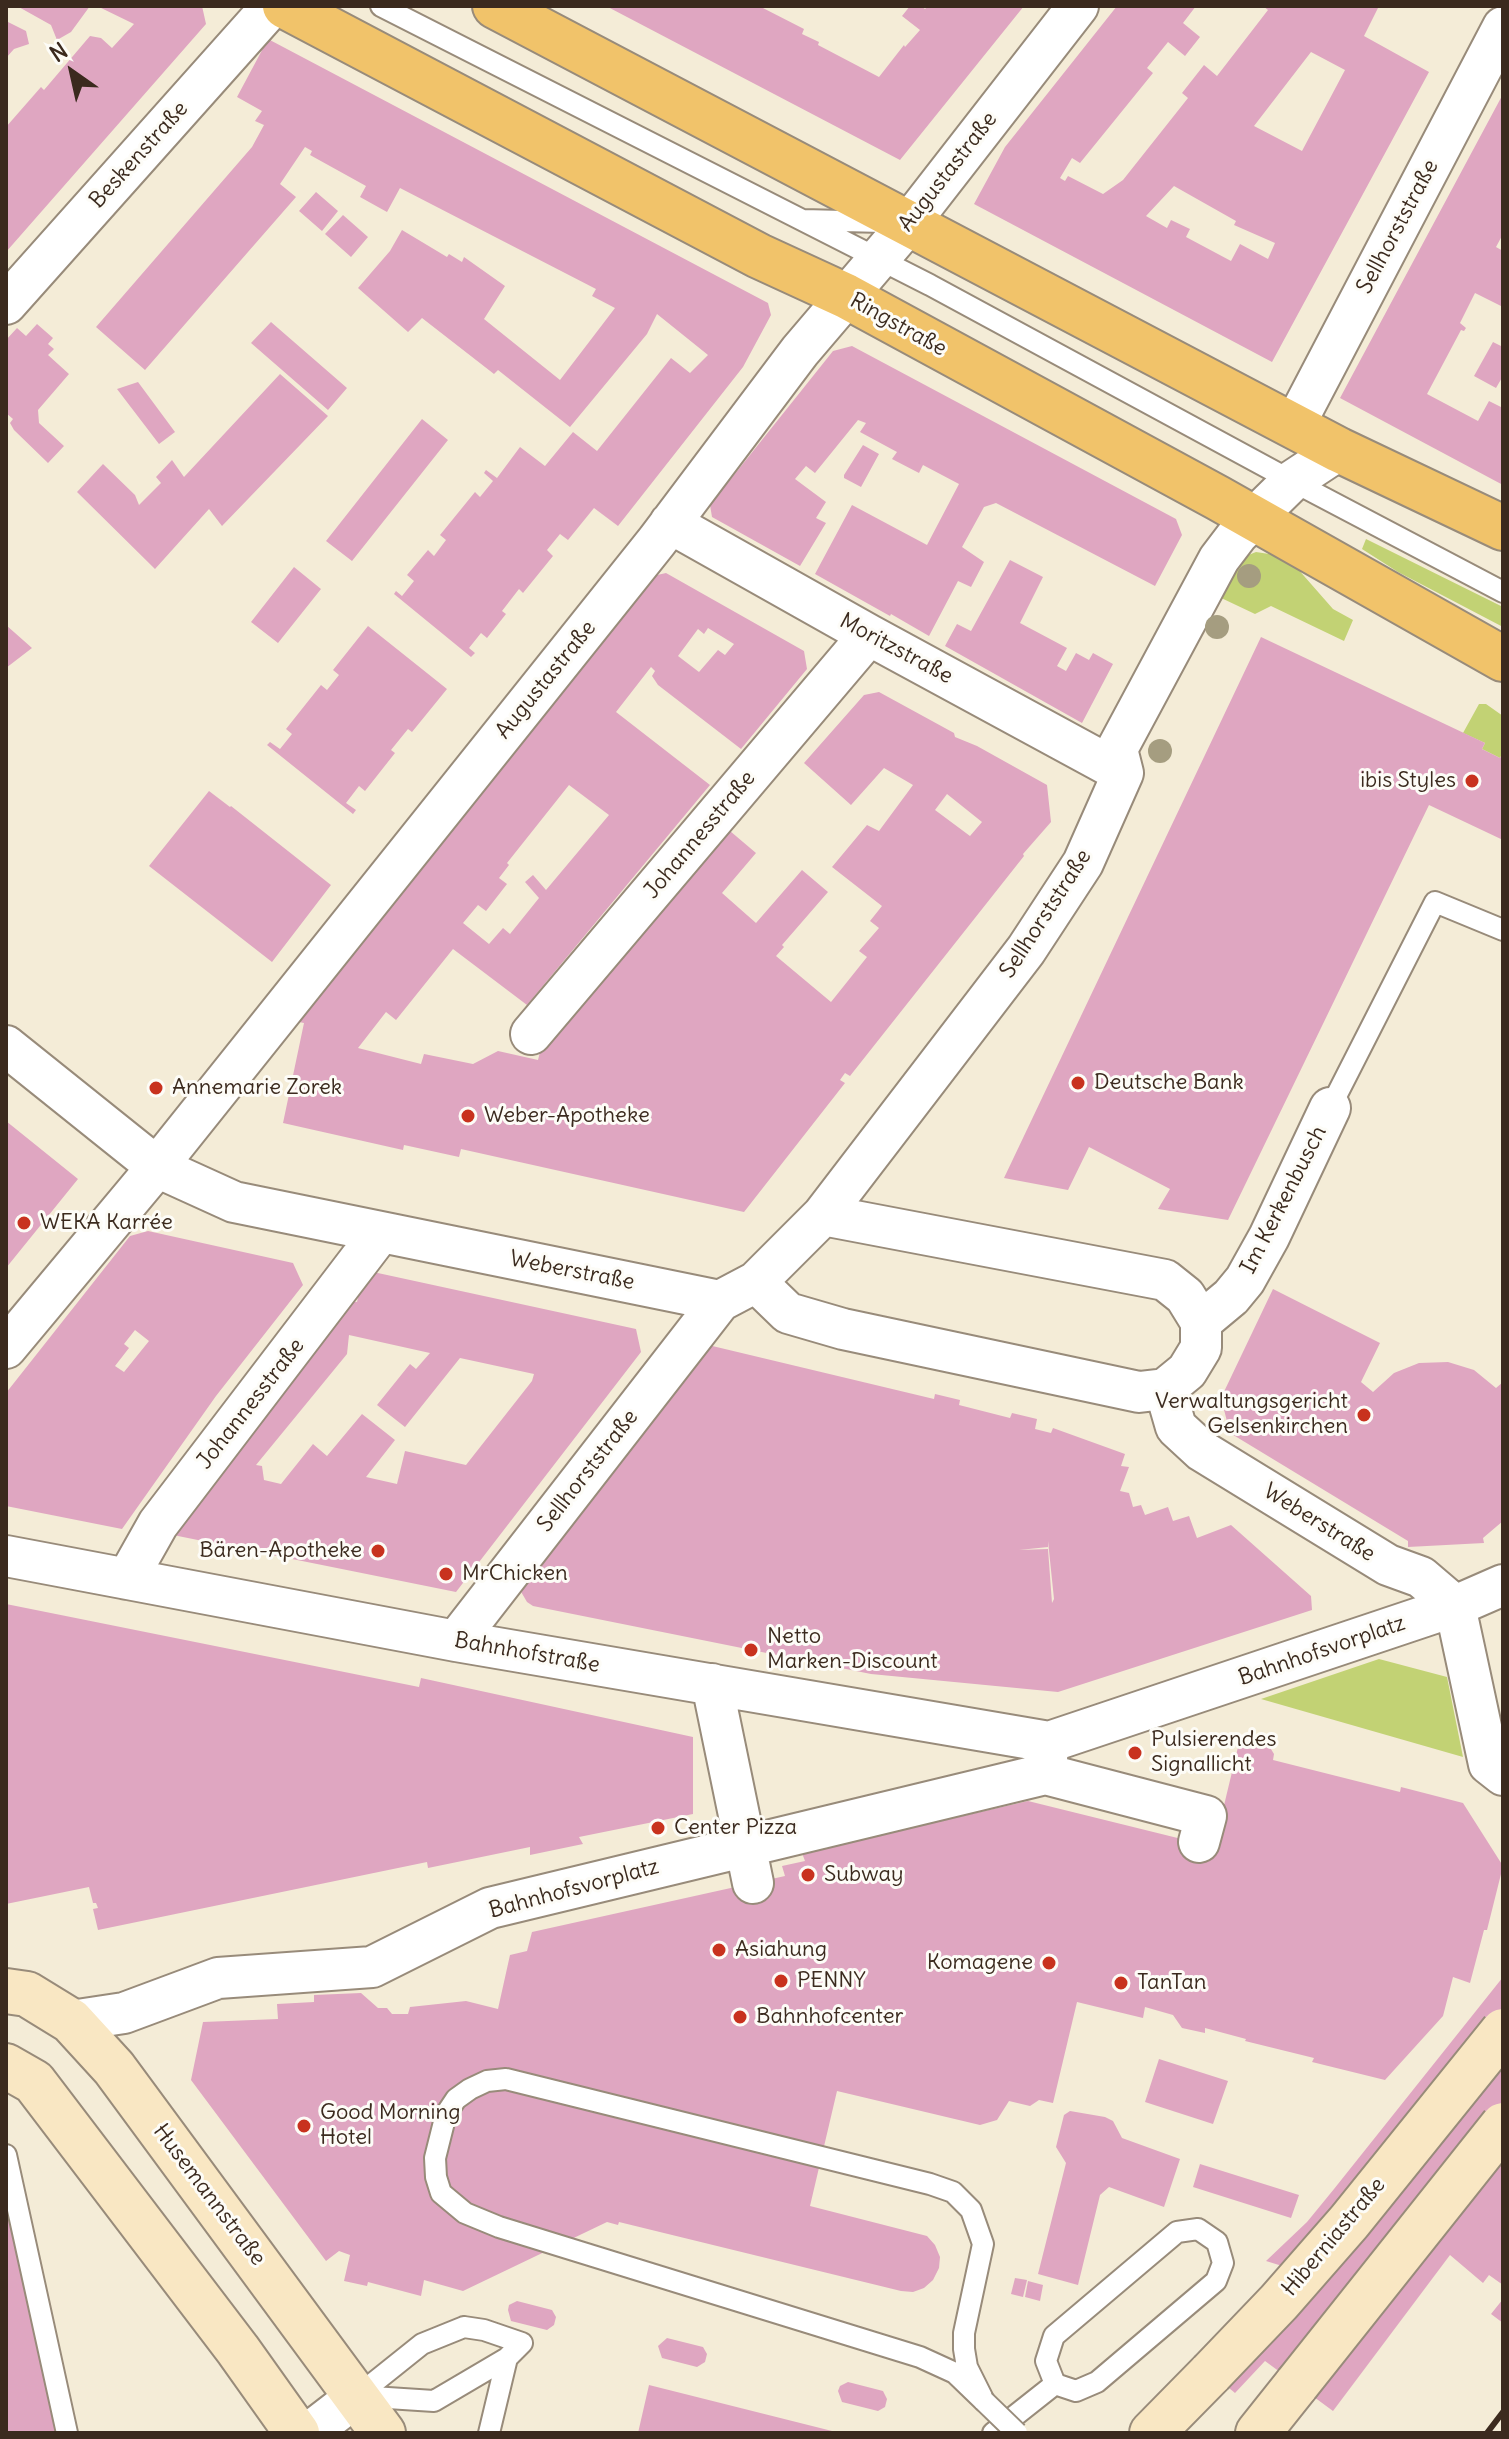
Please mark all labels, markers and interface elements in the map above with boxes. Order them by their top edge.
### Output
north arrow [32,32,112,112]
text: N [44,36,73,68]
street label: Beskenstraße [84,96,194,214]
street label: Augustastraße [893,107,1003,237]
street label: Sellhorststraße [1352,155,1444,299]
street label: Ringstraße [845,288,951,362]
street label: Moritzstraße [835,608,957,690]
street label: Augustastraße [490,616,602,744]
street label: Johannesstraße [639,766,761,904]
place label: ibis Styles [1360,768,1456,794]
marker: ibis Styles [1463,772,1481,790]
street label: Sellhorststraße [995,845,1097,983]
place label: Deutsche Bank [1094,1070,1244,1096]
marker: Deutsche Bank [1069,1074,1087,1092]
place label: Annemarie Zorek [172,1075,342,1101]
marker: Annemarie Zorek [147,1079,165,1097]
place label: Weber-Apotheke [484,1103,650,1129]
marker: Weber-Apotheke [459,1107,477,1125]
street label: Im Kerkenbusch [1235,1122,1333,1278]
place label: WEKA Karrée [40,1210,173,1236]
marker: WEKA Karrée [15,1214,33,1232]
street label: Weberstraße [507,1246,637,1296]
street label: Johannesstraße [192,1333,310,1475]
place label: Verwaltungsgericht Gelsenkirchen [1155,1389,1348,1440]
street label: Sellhorststraße [532,1405,644,1537]
marker: Verwaltungsgericht Gelsenkirchen [1355,1406,1373,1424]
street label: Weberstraße [1258,1478,1380,1568]
place label: Bären-Apotheke [199,1538,362,1564]
marker: Bären-Apotheke [369,1542,387,1560]
place label: MrChicken [462,1561,568,1587]
marker: MrChicken [437,1565,455,1583]
street label: Bahnhofsvorplatz [1235,1610,1409,1692]
place label: Netto Marken-Discount [767,1624,938,1676]
street label: Bahnhofstraße [452,1627,602,1679]
marker: Netto Marken-Discount [742,1641,760,1659]
place label: Pulsierendes Signallicht [1151,1727,1276,1778]
marker: Pulsierendes Signallicht [1126,1744,1144,1762]
place label: Center Pizza [674,1815,797,1841]
marker: Center Pizza [649,1819,667,1837]
street label: Bahnhofsvorplatz [486,1854,662,1924]
place label: Subway [824,1862,903,1888]
marker: Subway [799,1866,817,1884]
place label: Asiahung [735,1937,827,1963]
marker: Asiahung [710,1941,728,1959]
place label: Komagene [927,1950,1033,1976]
marker: Komagene [1040,1954,1058,1972]
place label: PENNY [797,1968,866,1994]
place label: TanTan [1137,1970,1206,1996]
marker: PENNY [772,1972,790,1990]
marker: TanTan [1112,1974,1130,1992]
place label: Bahnhofcenter [756,2004,903,2030]
marker: Bahnhofcenter [731,2008,749,2026]
place label: Good Morning Hotel [320,2100,460,2152]
marker: Good Morning Hotel [295,2117,313,2135]
street label: Husemannstraße [147,2119,271,2271]
street label: Hiberniastraße [1277,2172,1391,2302]

